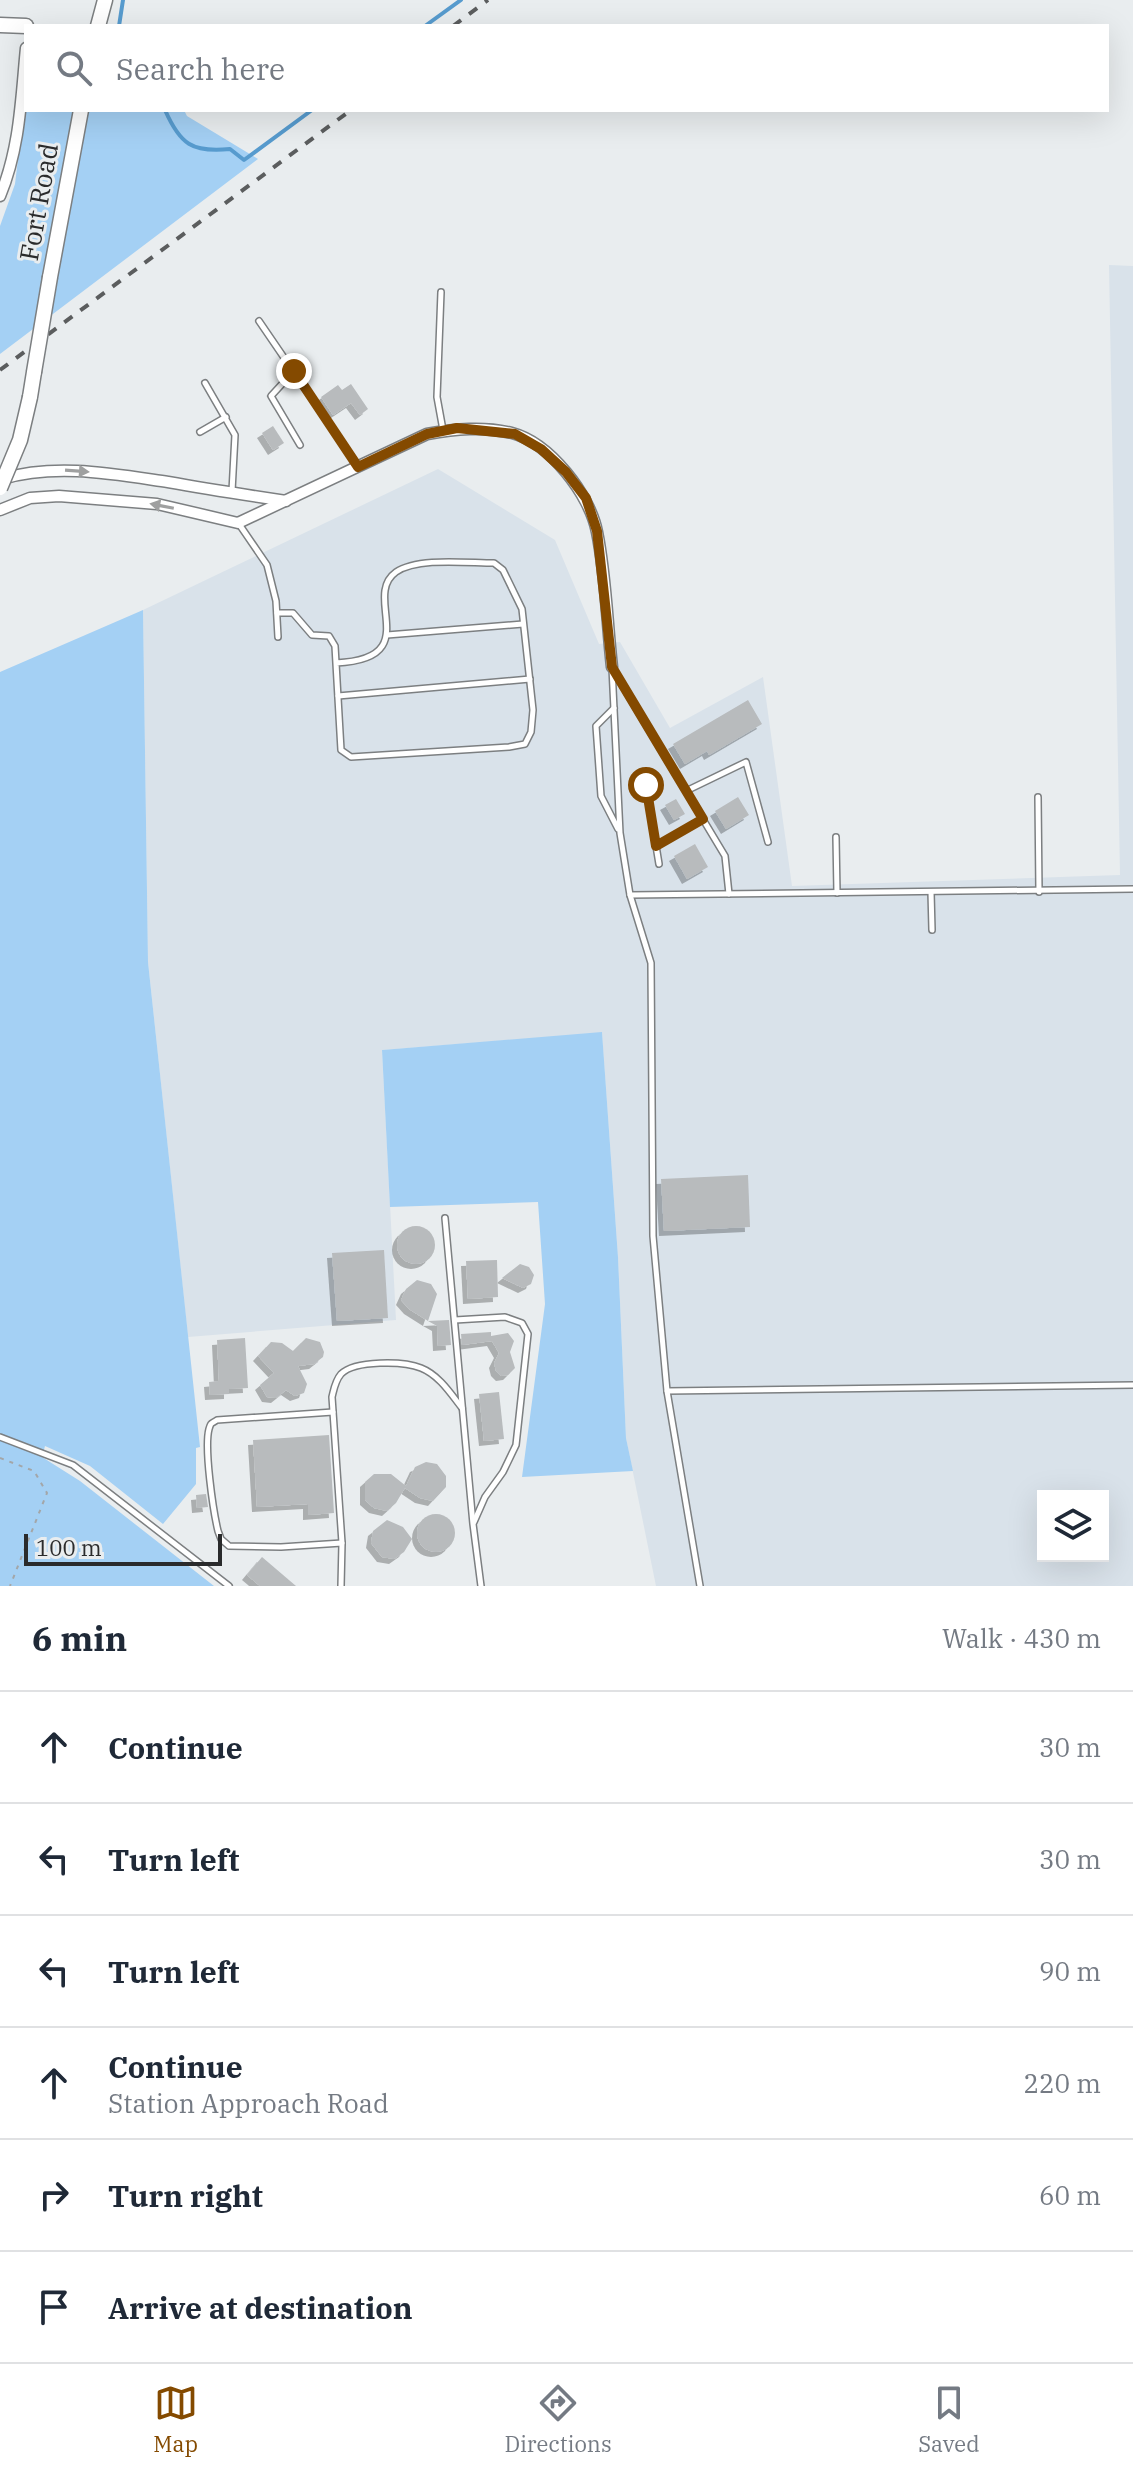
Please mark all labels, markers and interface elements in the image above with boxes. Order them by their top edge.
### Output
search box [24,24,1109,112]
icon: search [52,46,96,90]
text: Search here [116,49,285,88]
street label: Fort Road [11,140,65,263]
route end [276,353,312,389]
one-way arrow [65,465,90,478]
one-way arrow [149,500,174,512]
route start [628,767,664,803]
map controls [1037,1490,1109,1562]
button: layers [1037,1490,1109,1562]
scale bar [24,1530,222,1566]
text: 100 m [36,1533,102,1562]
text: 6 min [32,1616,127,1660]
text: Walk · 430 m [942,1621,1101,1655]
icon: ahead [32,1725,76,1769]
text: Continue [108,1728,243,1767]
text: 30 m [1039,1730,1101,1764]
icon: left [32,1837,76,1881]
text: Turn left [108,1840,240,1879]
text: 30 m [1039,1842,1101,1876]
icon: left [32,1949,76,1993]
text: Turn left [108,1952,240,1991]
text: 90 m [1039,1954,1101,1988]
text: Continue [108,2047,243,2086]
icon: ahead [32,2061,76,2105]
text: 220 m [1023,2066,1101,2100]
text: Station Approach Road [108,2086,389,2120]
icon: right [32,2173,76,2217]
text: Turn right [108,2176,263,2215]
text: 60 m [1039,2178,1101,2212]
icon: arrive [32,2285,76,2329]
text: Arrive at destination [108,2288,413,2327]
tab: Map [153,2381,198,2458]
tab: Directions [504,2381,612,2458]
tab: Saved [918,2381,980,2458]

